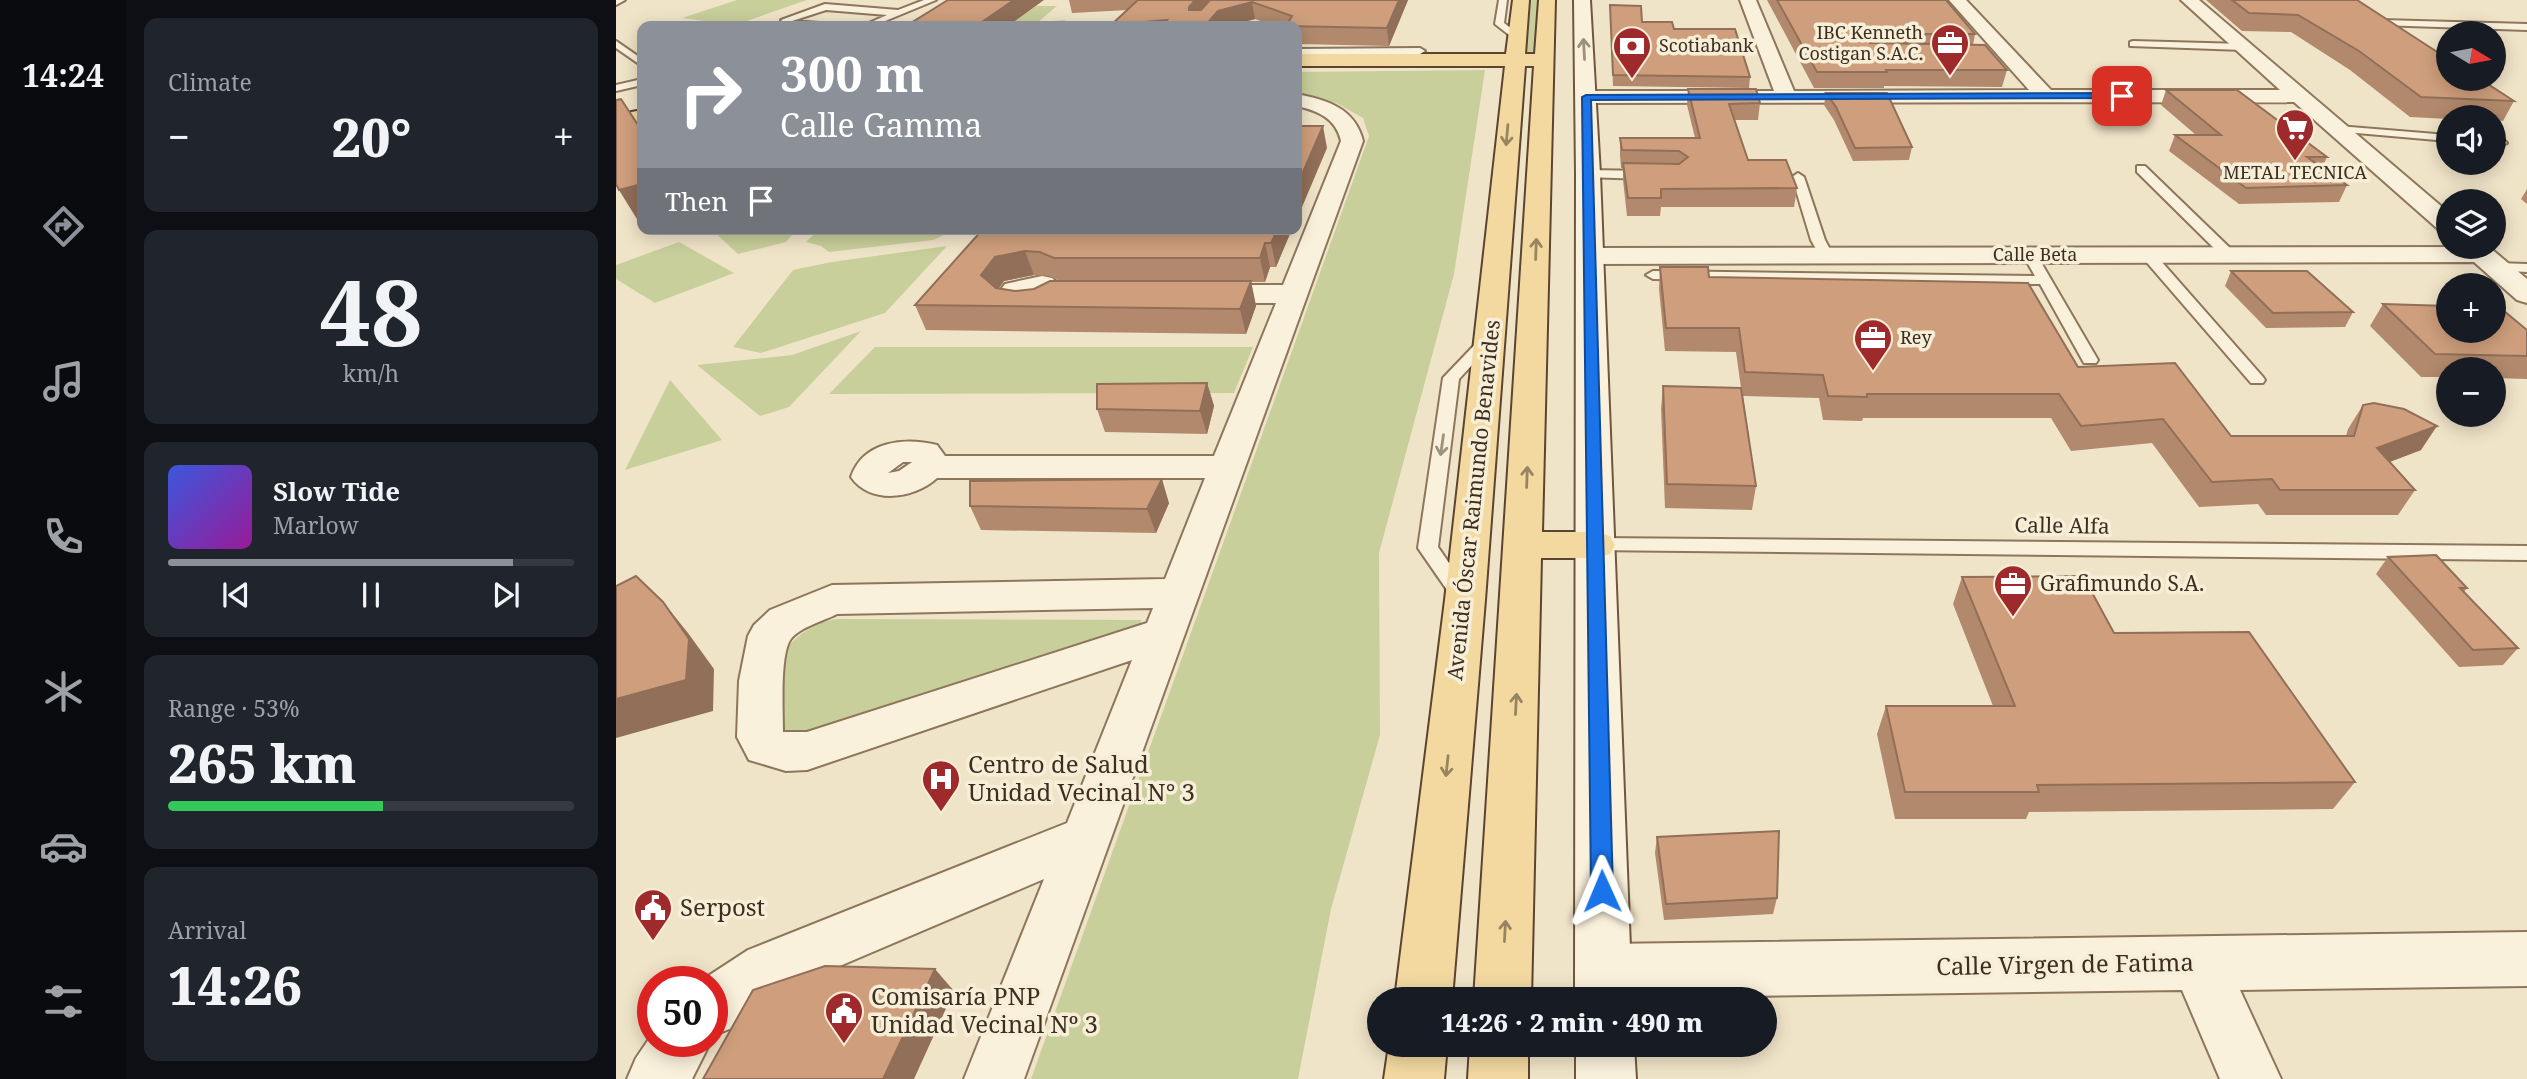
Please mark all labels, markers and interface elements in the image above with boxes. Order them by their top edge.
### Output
place label: IBC Kenneth Costigan S.A.C. [1799,20,1923,65]
north arrow [2436,21,2506,91]
map controls [2436,21,2506,427]
office icon: IBC Kenneth Costigan S.A.C. [1929,22,1971,77]
bank icon: Scotiabank [1611,25,1653,80]
place label: Scotiabank [1659,33,1754,57]
one-way arrow [1577,37,1590,60]
text: 300 m [780,40,924,106]
icon: right [665,49,756,140]
text: 14:24 [22,53,104,96]
text: Climate [168,66,252,98]
pin [2092,66,2152,126]
icon: arrive [2103,77,2141,115]
text: 20° [331,101,411,172]
text: Calle Gamma [780,103,982,146]
button: sound [2436,105,2506,175]
supermarket icon: METAL TECNICA [2274,107,2316,162]
text: − [168,110,190,162]
text: + [553,110,574,162]
one-way arrow [1500,123,1513,146]
place label: METAL TECNICA [2223,160,2367,184]
icon: arrive [742,182,780,220]
text: Then [665,183,728,219]
button: layers [2436,189,2506,259]
icon: directions [39,202,88,251]
one-way arrow [1530,238,1543,261]
street label: Calle Beta [1993,242,2077,266]
text: 48 [320,249,422,373]
button: + [2436,273,2506,343]
office icon: Rey [1852,317,1894,372]
street label: Avenida Óscar Raimundo Benavides [1440,318,1506,682]
place label: Rey [1900,325,1932,349]
icon: music [39,357,88,406]
text: km/h [343,357,399,389]
button: − [2436,357,2506,427]
one-way arrow [1435,433,1448,456]
one-way arrow [1520,465,1533,488]
text: Slow Tide [273,473,400,509]
text: Marlow [273,509,359,541]
street label: Calle Alfa [2014,510,2110,540]
icon: phone [39,512,88,561]
office icon: Grafimundo S.A. [1992,563,2034,618]
place label: Grafimundo S.A. [2040,569,2204,597]
icon: previous [217,576,255,614]
icon: pause [352,576,390,614]
icon: next [487,576,525,614]
icon: climate [39,667,88,716]
text: Range · 53% [168,692,300,724]
one-way arrow [1510,693,1523,716]
text: 265 km [168,727,356,798]
place label: Centro de Salud Unidad Vecinal N° 3 [968,747,1195,808]
one-way arrow [1441,754,1454,777]
hospital icon: Centro de Salud Unidad Vecinal N° 3 [920,758,962,813]
icon: car [39,822,88,871]
position arrow [1565,854,1639,928]
public building icon: Serpost [632,887,674,942]
place label: Serpost [680,890,765,923]
text: Arrival [168,914,247,946]
one-way arrow [1499,920,1512,943]
street label: Calle Virgen de Fatima [1936,945,2194,982]
text: 14:26 [168,949,302,1020]
speed limit sign: 50 [637,966,728,1057]
icon: filters [39,977,88,1026]
place label: Comisaría PNP Unidad Vecinal Nº 3 [871,979,1098,1040]
public building icon: Comisaría PNP Unidad Vecinal Nº 3 [823,990,865,1045]
text: 14:26 · 2 min · 490 m [1441,1004,1703,1040]

